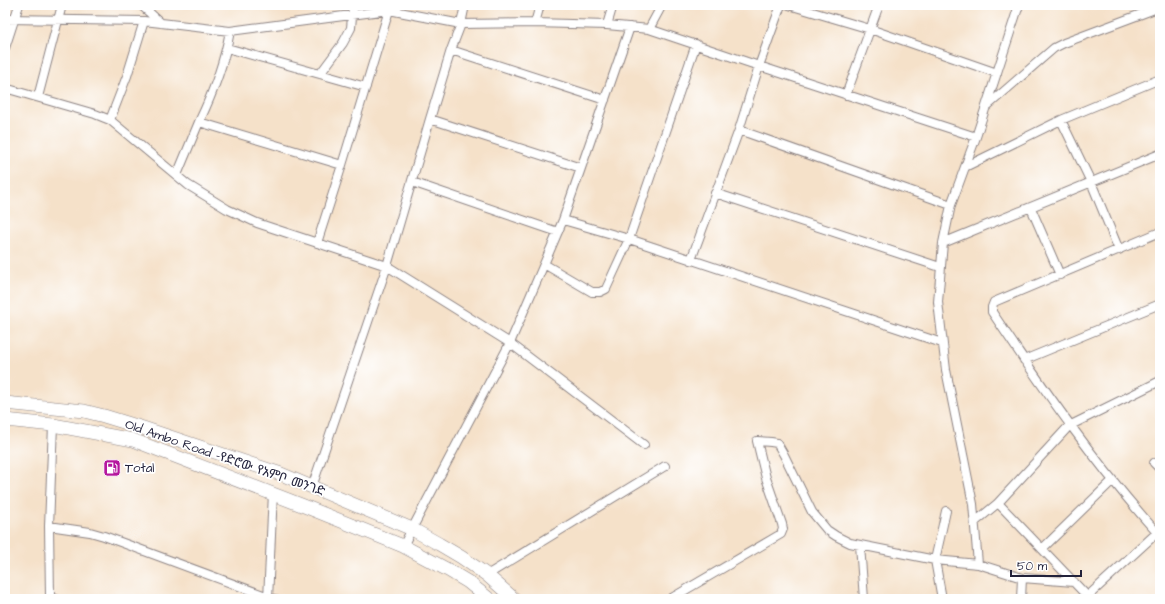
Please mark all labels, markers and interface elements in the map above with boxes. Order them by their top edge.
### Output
street label: Old Ambo Road -የድሮው የአምቦ መንገድ [123,415,328,501]
fuel station icon: Total [102,458,122,478]
place label: Total [125,459,154,477]
scale bar [1011,552,1081,578]
text: 50 m [1017,558,1048,575]

